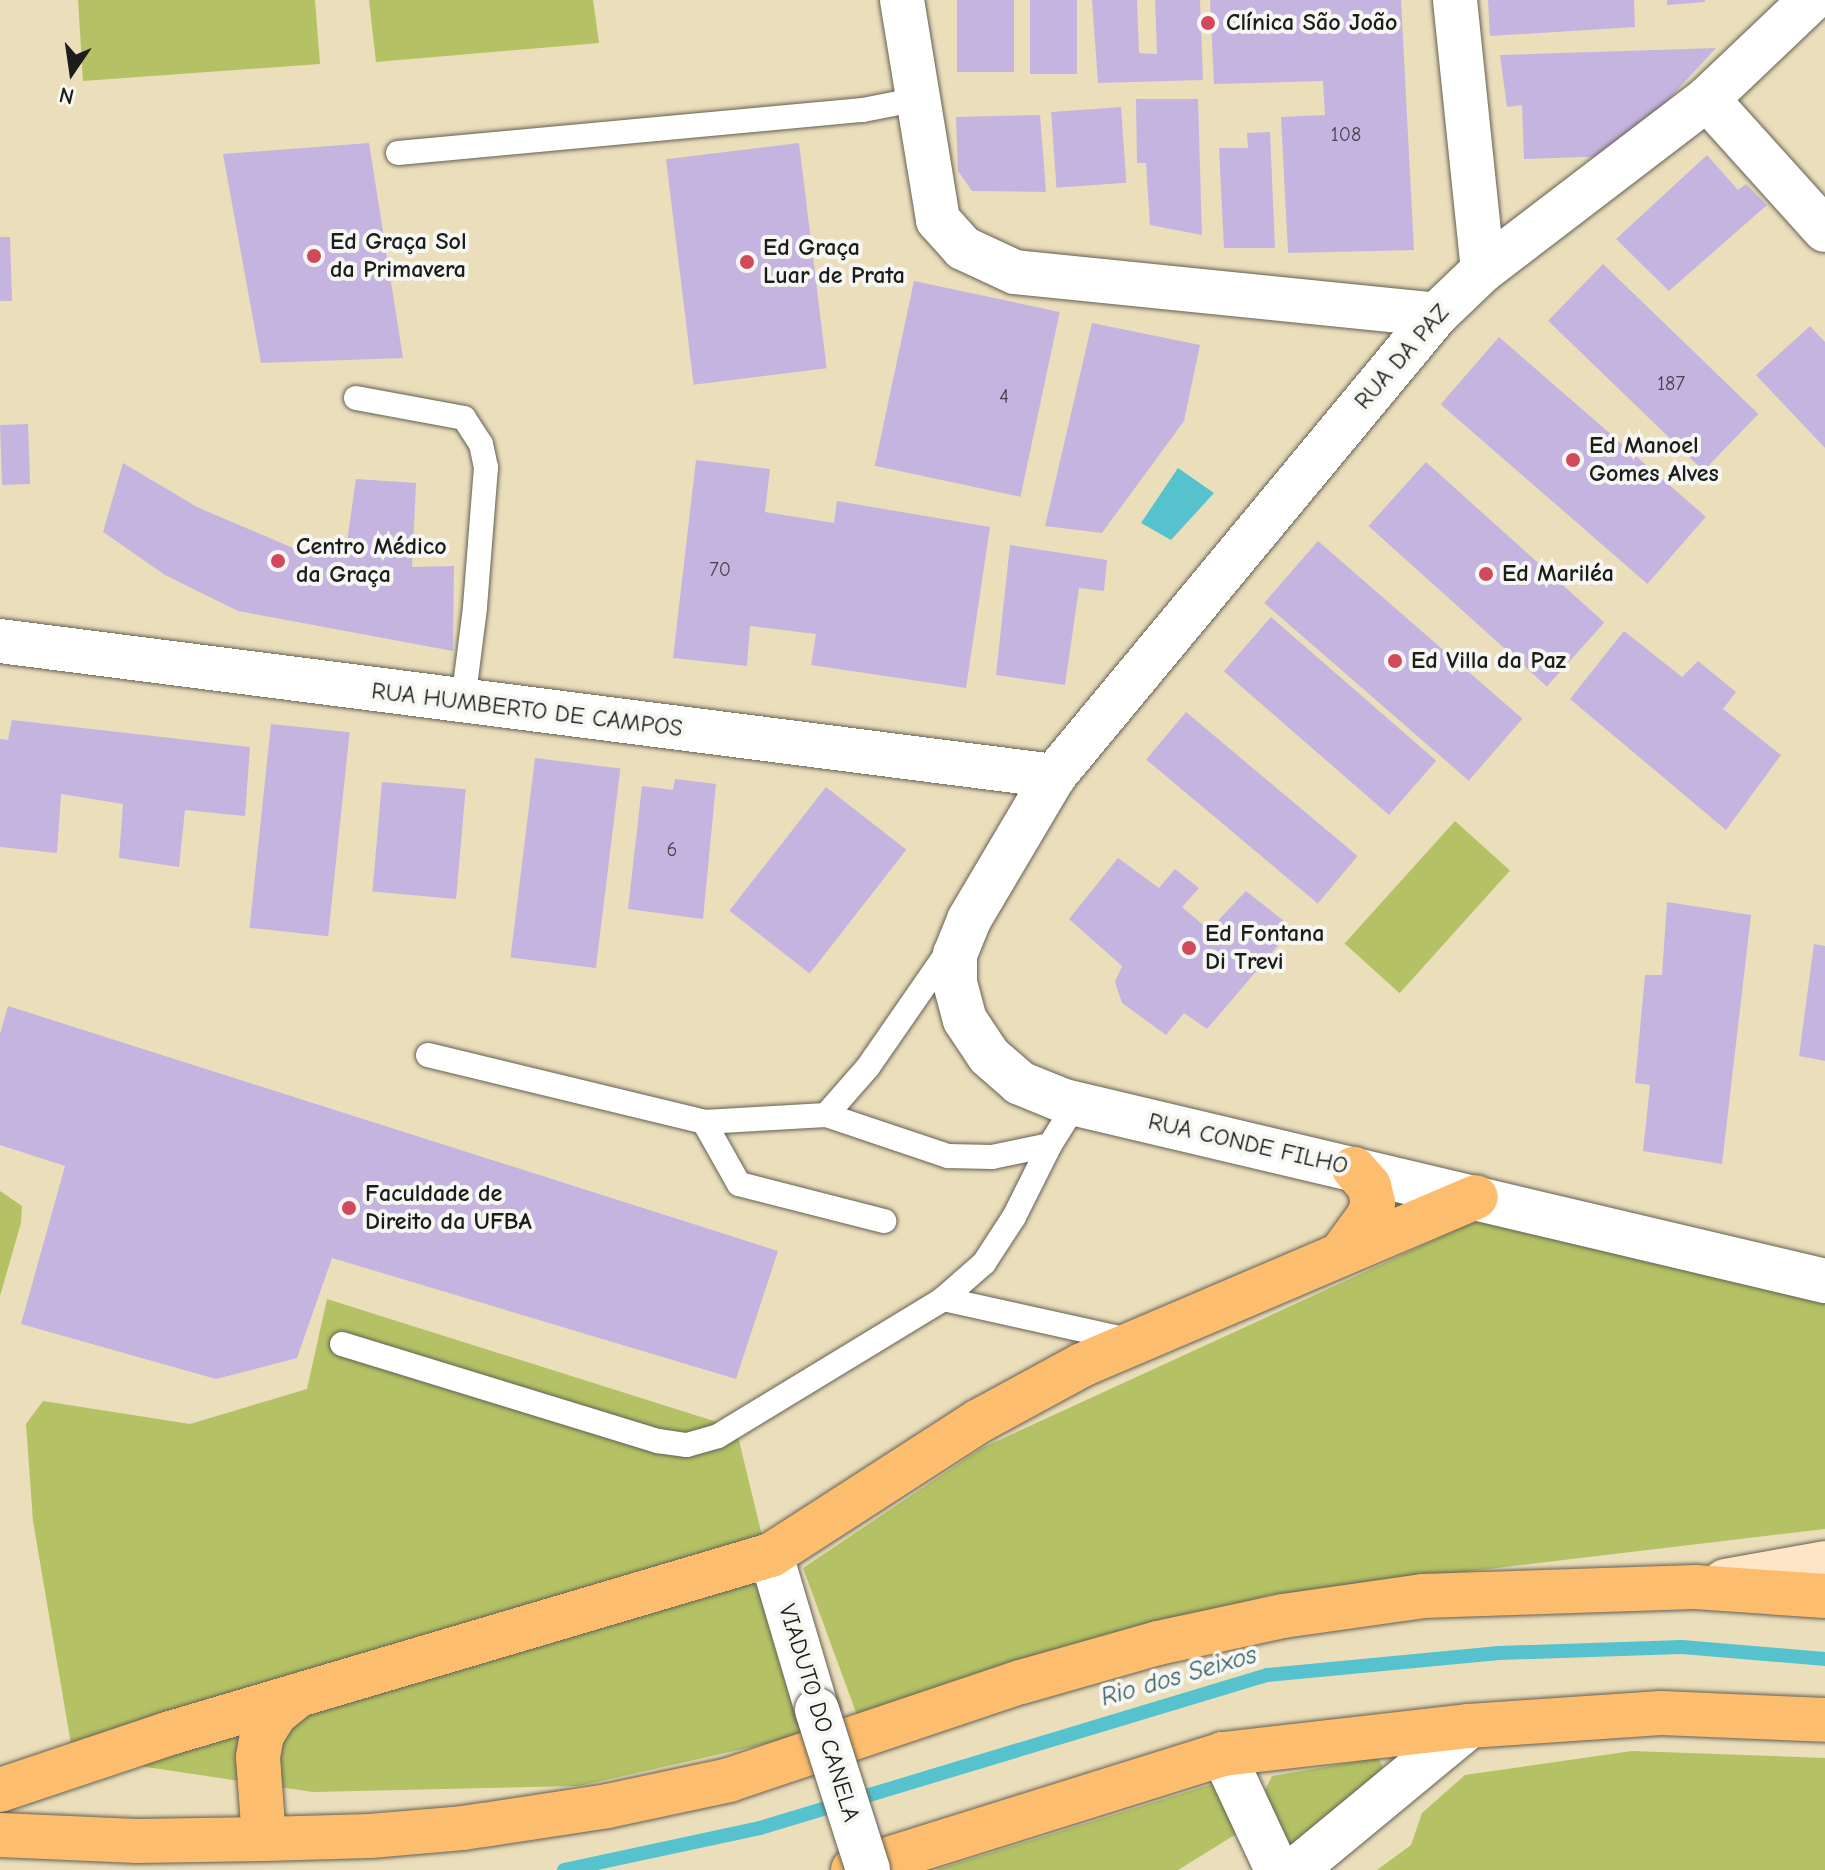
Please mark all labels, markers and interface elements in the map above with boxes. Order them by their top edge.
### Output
place label: Clínica São João [1226,9,1397,37]
marker: Clínica São João [1197,12,1219,34]
north arrow [32,32,112,112]
text: N [57,81,77,110]
house number: 108 [1331,122,1361,146]
place label: Ed Graça Sol da Primavera [330,228,467,284]
place label: Ed Graça Luar de Prata [763,234,905,290]
marker: Ed Graça Sol da Primavera [305,247,323,265]
marker: Ed Graça Luar de Prata [738,253,756,271]
street label: RUA DA PAZ [1349,299,1455,415]
house number: 187 [1657,371,1685,395]
house number: 4 [999,384,1009,408]
place label: Ed Manoel Gomes Alves [1589,432,1719,488]
marker: Ed Manoel Gomes Alves [1564,451,1582,469]
place label: Centro Médico da Graça [296,533,447,589]
marker: Centro Médico da Graça [267,550,289,572]
house number: 70 [709,557,731,581]
place label: Ed Mariléa [1502,560,1614,588]
marker: Ed Mariléa [1477,565,1495,583]
place label: Ed Villa da Paz [1411,647,1566,675]
marker: Ed Villa da Paz [1386,652,1404,670]
street label: RUA HUMBERTO DE CAMPOS [370,677,684,743]
house number: 6 [667,837,677,861]
place label: Ed Fontana Di Trevi [1205,920,1324,976]
marker: Ed Fontana Di Trevi [1180,939,1198,957]
street label: RUA CONDE FILHO [1145,1107,1351,1181]
place label: Faculdade de Direito da UFBA [365,1180,532,1236]
marker: Faculdade de Direito da UFBA [340,1199,358,1217]
street label: VIADUTO DO CANELA [772,1601,866,1825]
water label: Rio dos Seixos [1098,1640,1260,1714]

